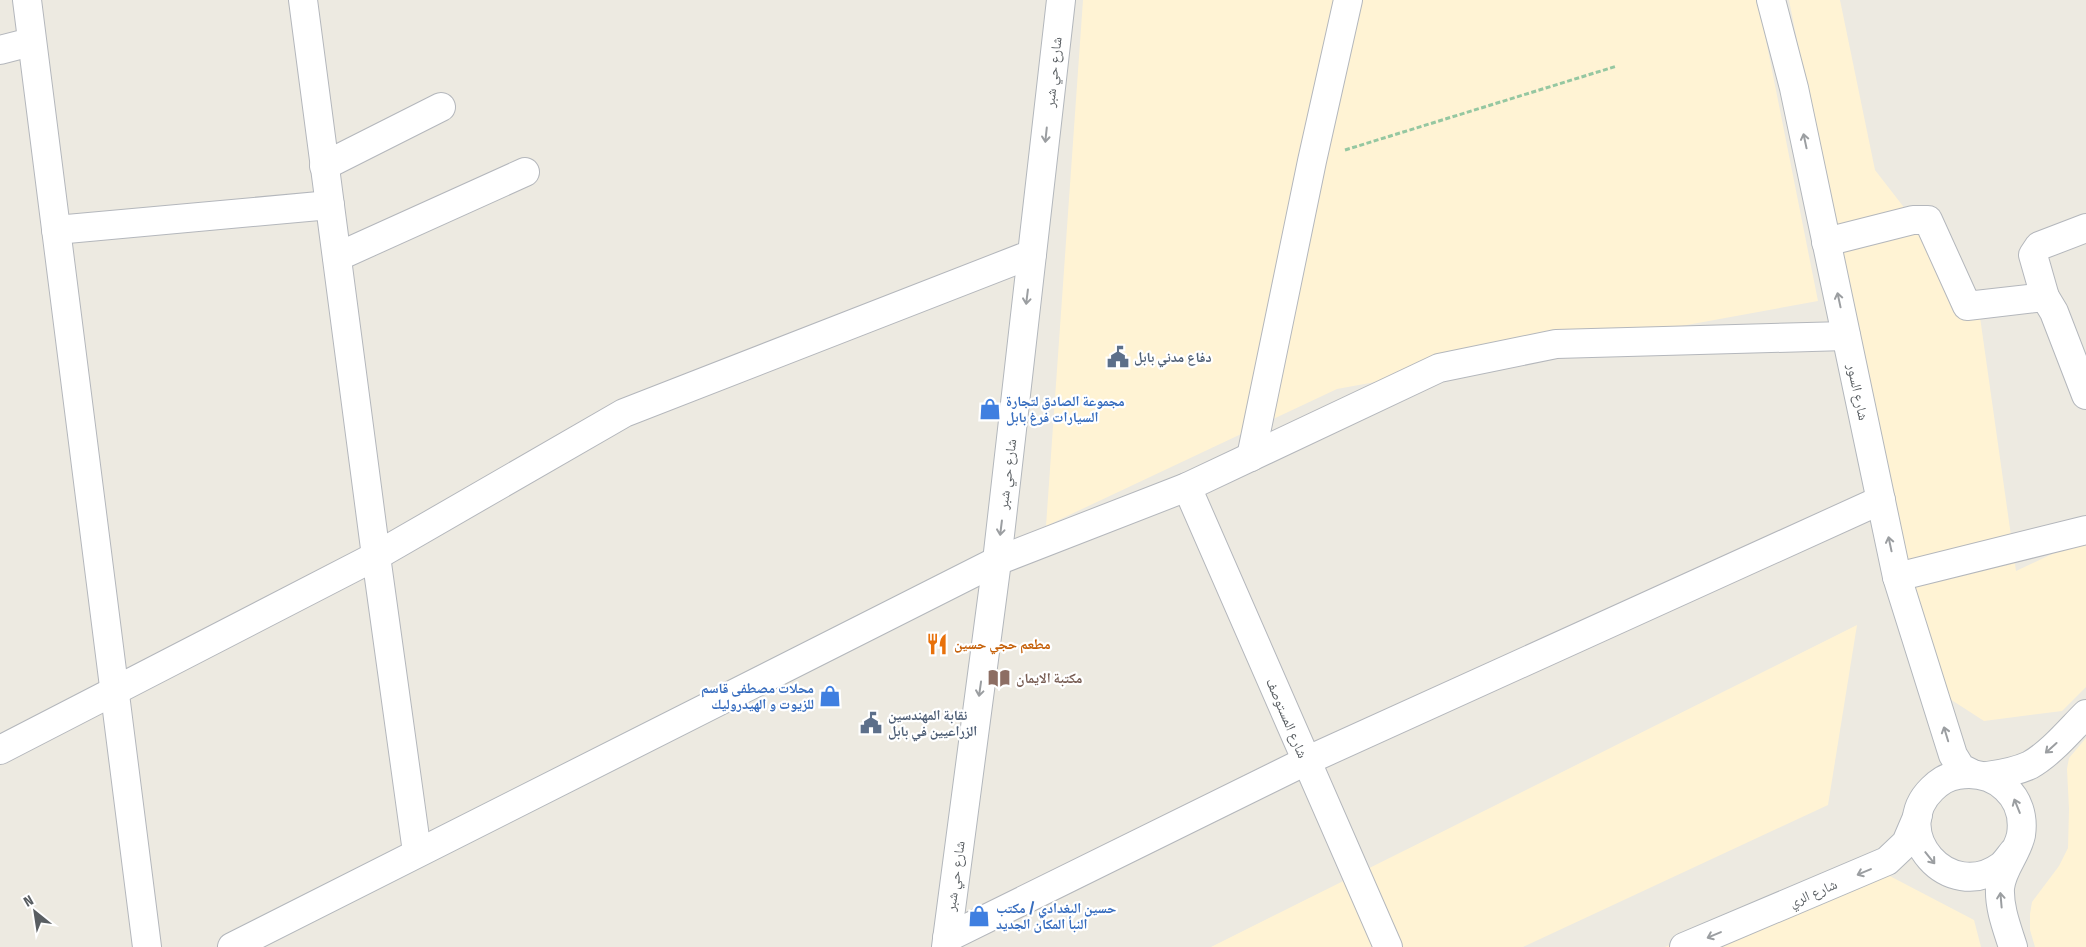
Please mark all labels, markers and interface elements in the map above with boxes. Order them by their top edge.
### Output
street label: شارع حي شبر [1041,36,1068,109]
one-way arrow [1041,127,1051,143]
one-way arrow [1800,133,1809,149]
one-way arrow [1022,289,1032,305]
one-way arrow [1833,292,1843,308]
public building icon: دفاع مدني بابل [1105,344,1131,370]
place label: دفاع مدني بابل [1134,349,1212,368]
street label: شارع السور [1842,361,1872,422]
place label: مجموعة الصادق لتجارة السيارات فرغ بابل [1006,393,1125,426]
shop icon: مجموعة الصادق لتجارة السيارات فرغ بابل [977,396,1003,422]
street label: شارع حي شبر [995,438,1023,511]
one-way arrow [996,520,1006,536]
one-way arrow [1885,537,1894,553]
restaurant icon: مطعم حجي حسين [924,631,950,657]
place label: مطعم حجي حسين [954,636,1051,655]
library icon: مكتبة الايمان [986,665,1012,691]
place label: مكتبة الايمان [1016,670,1082,687]
street label: شارع المستوصف [1261,676,1311,761]
place label: محلات مصطفى قاسم للزيوت و الهيدروليك [701,680,814,713]
one-way arrow [975,681,985,697]
shop icon: محلات مصطفى قاسم للزيوت و الهيدروليك [817,683,843,709]
place label: نقابة المهندسين الزراعيين في بابل [888,707,977,742]
public building icon: نقابة المهندسين الزراعيين في بابل [858,710,884,736]
one-way arrow [1940,726,1950,742]
one-way arrow [2045,742,2058,754]
one-way arrow [2012,799,2021,814]
street label: شارع حي شبر [942,840,971,914]
one-way arrow [1924,851,1935,864]
one-way arrow [1857,867,1872,877]
street label: شارع الري [1787,876,1841,914]
north arrow [10,887,60,937]
text: N [21,892,37,911]
one-way arrow [1996,892,2006,908]
place label: حسين البغدادي / مكتب النبأ المكان الجديد [996,900,1116,933]
shop icon: حسين البغدادي / مكتب النبأ المكان الجديد [966,903,992,929]
one-way arrow [1707,930,1722,940]

